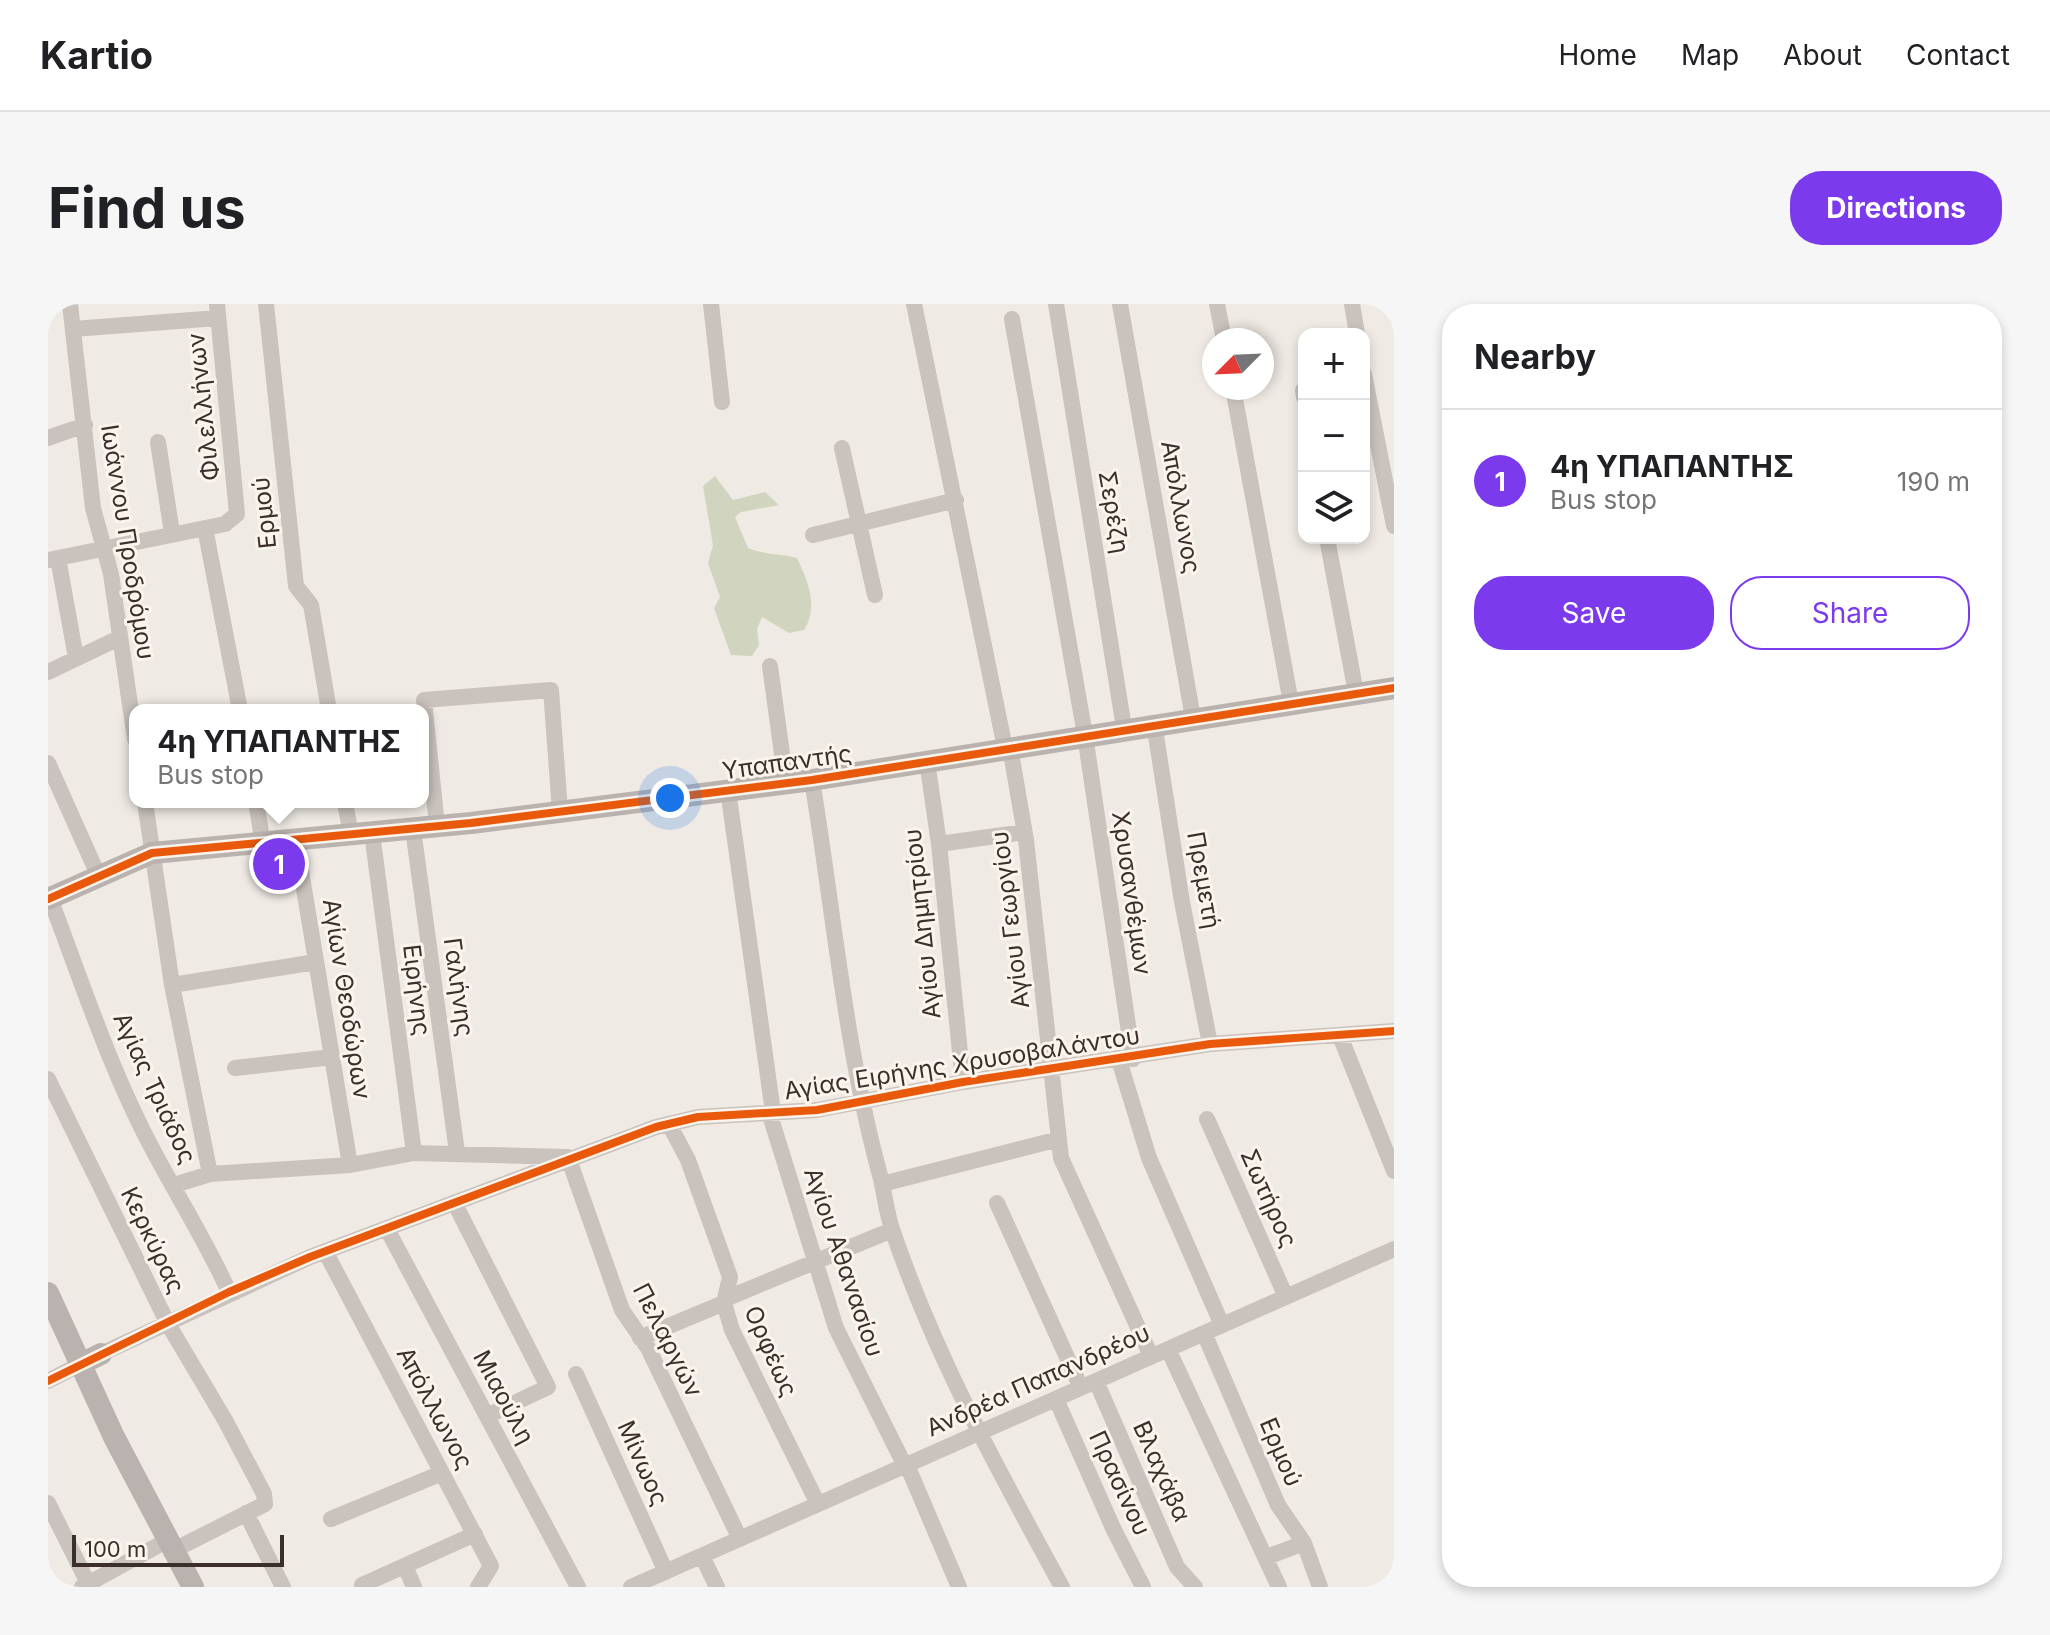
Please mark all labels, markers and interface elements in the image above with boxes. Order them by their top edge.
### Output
text: Kartio [40,32,153,78]
text: Home [1558,38,1637,72]
text: Map [1681,38,1739,72]
text: About [1783,38,1862,72]
text: Contact [1906,38,2010,72]
button: Directions [1790,171,2002,245]
text: Find us [48,174,246,242]
north arrow [1202,328,1274,400]
map controls [1298,328,1370,544]
button: + [1298,328,1370,400]
street label: Φιλελλήνων [181,332,225,482]
text: Nearby [1474,336,1596,377]
button: − [1298,400,1370,472]
street label: Ιωάννου Προδρόμου [95,422,161,662]
street label: Απόλλωνος [1155,438,1207,576]
text: 4η ΥΠΑΠΑΝΤΗΣ [1550,448,1794,484]
text: 1 [1494,466,1506,497]
text: 190 m [1897,466,1970,497]
street label: Σερέζη [1092,468,1136,556]
button: layers [1298,472,1370,544]
street label: Ερμού [246,476,282,550]
text: Bus stop [1550,484,1657,515]
button: Save [1474,576,1714,650]
button: Share [1730,576,1970,650]
popup [129,704,429,808]
text: 4η ΥΠΑΠΑΝΤΗΣ [157,723,401,759]
street label: Υπαπαντής [720,739,854,785]
text: Bus stop [157,759,264,790]
your location [650,778,690,818]
street label: Χρυσανθέμων [1106,809,1158,977]
street label: Αγίου Δημητρίου [898,827,946,1021]
street label: Πρεμετή [1181,829,1227,931]
street label: Αγίου Γεωργίου [985,830,1035,1010]
pin: 1 [253,834,305,894]
street label: Αγίων Θεοδώρων [317,897,377,1101]
street label: Γαλήνης [438,936,480,1038]
street label: Ειρήνης [397,943,437,1037]
street label: Αγίας Τριάδος [107,1008,203,1168]
street label: Αγίας Ειρήνης Χρυσοβαλάντου [782,1021,1142,1105]
street label: Σωτήρος [1235,1144,1303,1252]
street label: Αγίου Αθανασίου [798,1164,890,1360]
street label: Κερκύρας [115,1182,191,1298]
street label: Πελαργών [627,1278,709,1402]
street label: Ορφέως [738,1301,804,1401]
street label: Ανδρέα Παπανδρέου [922,1318,1154,1442]
street label: Απόλλωνος [391,1342,479,1474]
street label: Μιαούλη [467,1345,541,1449]
street label: Ερμού [1254,1413,1308,1491]
street label: Μίνωος [612,1416,674,1510]
street label: Βλαχάβα [1127,1416,1197,1526]
street label: Πρασίνου [1083,1426,1157,1540]
scale bar [72,1531,284,1567]
text: 100 m [84,1536,146,1562]

